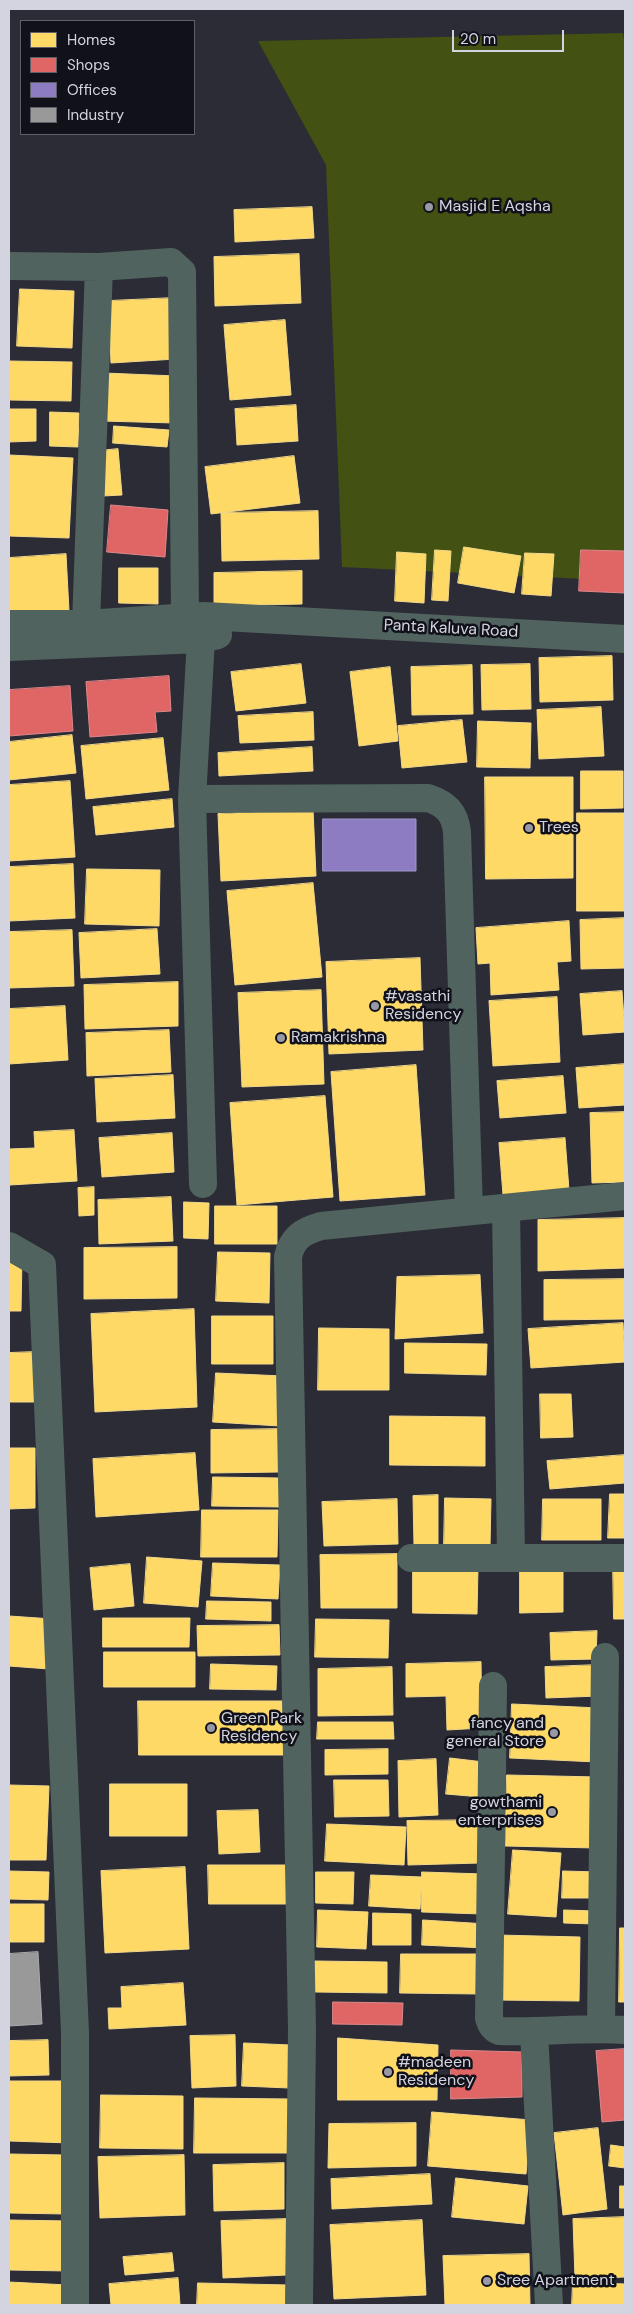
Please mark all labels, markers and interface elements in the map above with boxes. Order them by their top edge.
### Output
legend [20,20,195,135]
scale bar [454,20,566,52]
text: 20 m [460,29,496,49]
text: Homes [67,30,116,50]
text: Shops [67,55,110,75]
text: Offices [67,80,117,100]
text: Industry [67,105,124,125]
place label: Masjid E Aqsha [439,197,551,217]
marker: Masjid E Aqsha [423,201,435,213]
street label: Panta Kaluva Road [383,616,519,642]
place label: Trees [539,818,579,838]
marker: Trees [523,822,535,834]
place label: #vasathi Residency [385,987,461,1025]
marker: #vasathi Residency [369,1000,381,1012]
place label: Ramakrishna [291,1028,385,1048]
marker: Ramakrishna [275,1032,287,1044]
place label: Green Park Residency [221,1709,302,1747]
place label: fancy and general Store [446,1714,544,1752]
marker: Green Park Residency [205,1722,217,1734]
marker: fancy and general Store [548,1727,560,1739]
place label: gowthami enterprises [458,1793,542,1831]
marker: gowthami enterprises [546,1806,558,1818]
place label: #madeen Residency [398,2053,474,2091]
marker: #madeen Residency [382,2066,394,2078]
place label: Sree Apartment [497,2271,615,2291]
marker: Sree Apartment [481,2275,493,2287]

